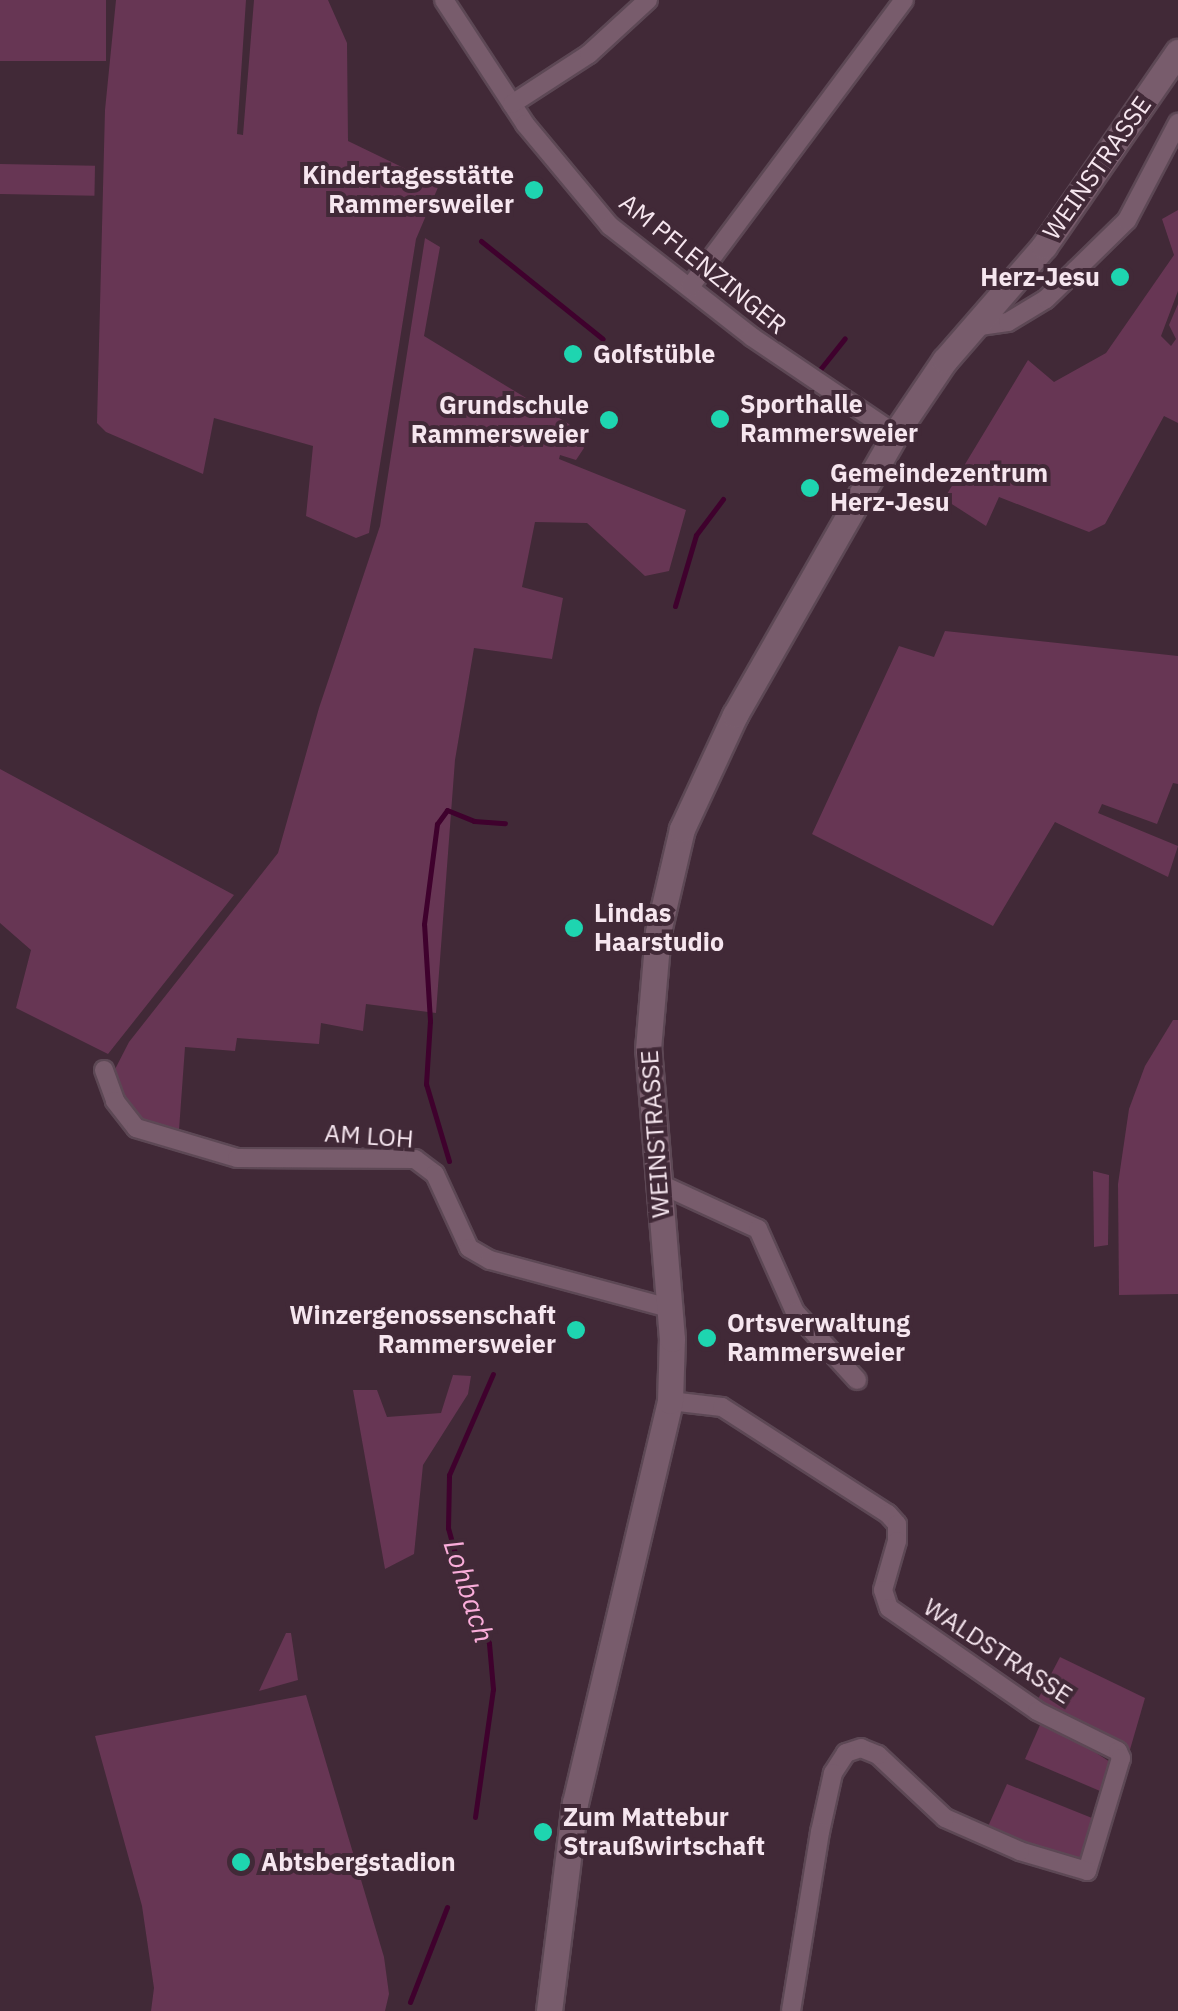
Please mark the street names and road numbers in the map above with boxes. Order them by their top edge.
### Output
street label: WEINSTRASSE [1036,90,1158,246]
street label: AM PFLENZINGER [613,187,793,341]
street label: WEINSTRASSE [634,1049,676,1219]
street label: AM LOH [323,1118,415,1154]
street label: WALDSTRASSE [918,1592,1078,1710]

